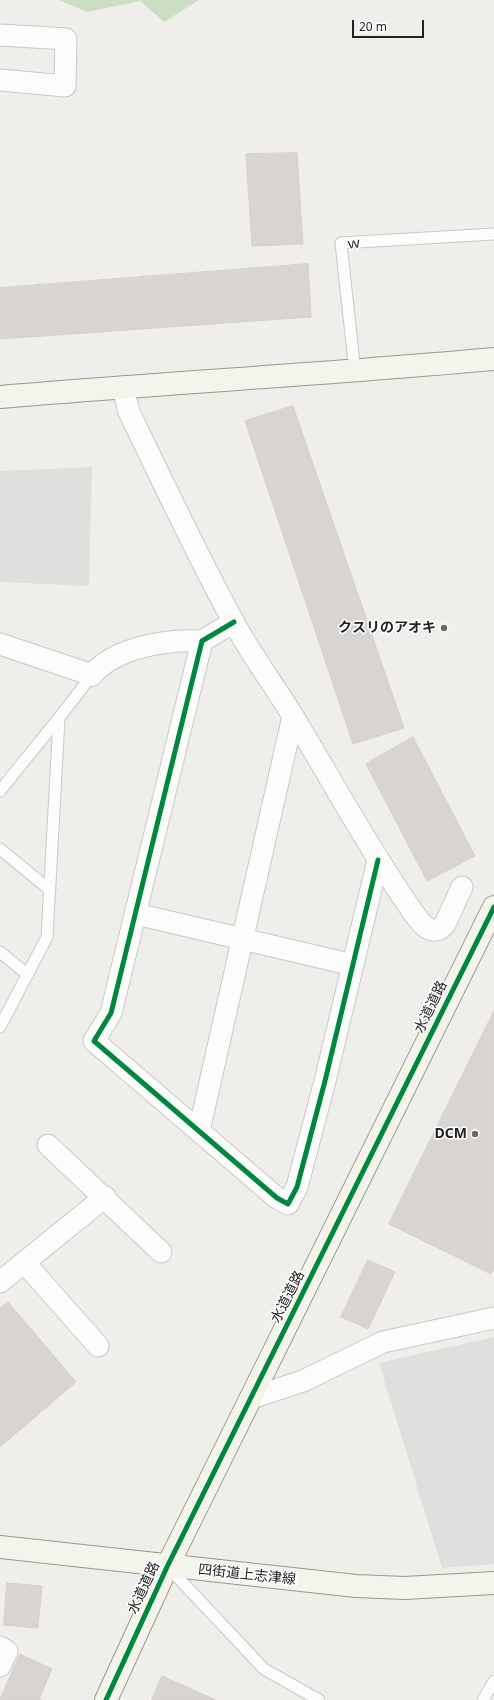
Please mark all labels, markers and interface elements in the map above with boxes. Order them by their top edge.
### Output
scale bar [354,12,426,38]
text: 20 m [359,18,387,35]
street label: ｗ [346,235,362,253]
place label: クスリのアオキ [338,620,436,636]
marker: クスリのアオキ [439,623,449,633]
street label: 水道道路 [411,978,451,1036]
place label: DCM [435,1126,467,1142]
marker: DCM [470,1129,480,1139]
street label: 水道道路 [268,1268,308,1326]
street label: 水道道路 [125,1559,163,1617]
street label: 四街道上志津線 [197,1562,297,1588]

